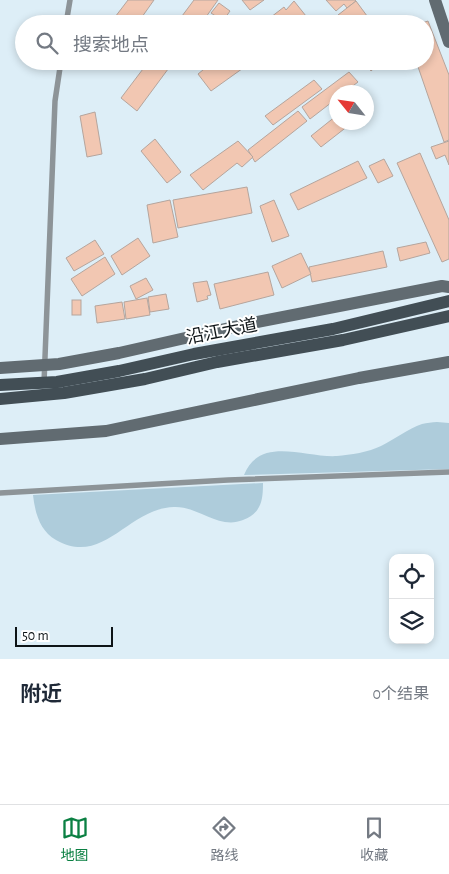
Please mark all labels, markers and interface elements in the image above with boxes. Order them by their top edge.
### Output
search box [15,15,434,70]
icon: search [33,29,61,57]
text: 搜索地点 [73,36,149,55]
north arrow [329,85,374,130]
street label: 沿江大道 [185,314,259,348]
map controls [389,554,434,644]
button: locate [389,554,434,599]
button: layers [389,599,434,644]
scale bar [15,624,112,647]
text: 50 m [22,629,49,643]
text: 附近 [20,684,62,705]
text: 0个结果 [373,686,429,702]
tab: 地图 [61,814,89,865]
tab: 路线 [210,814,238,865]
tab: 收藏 [360,814,388,865]

